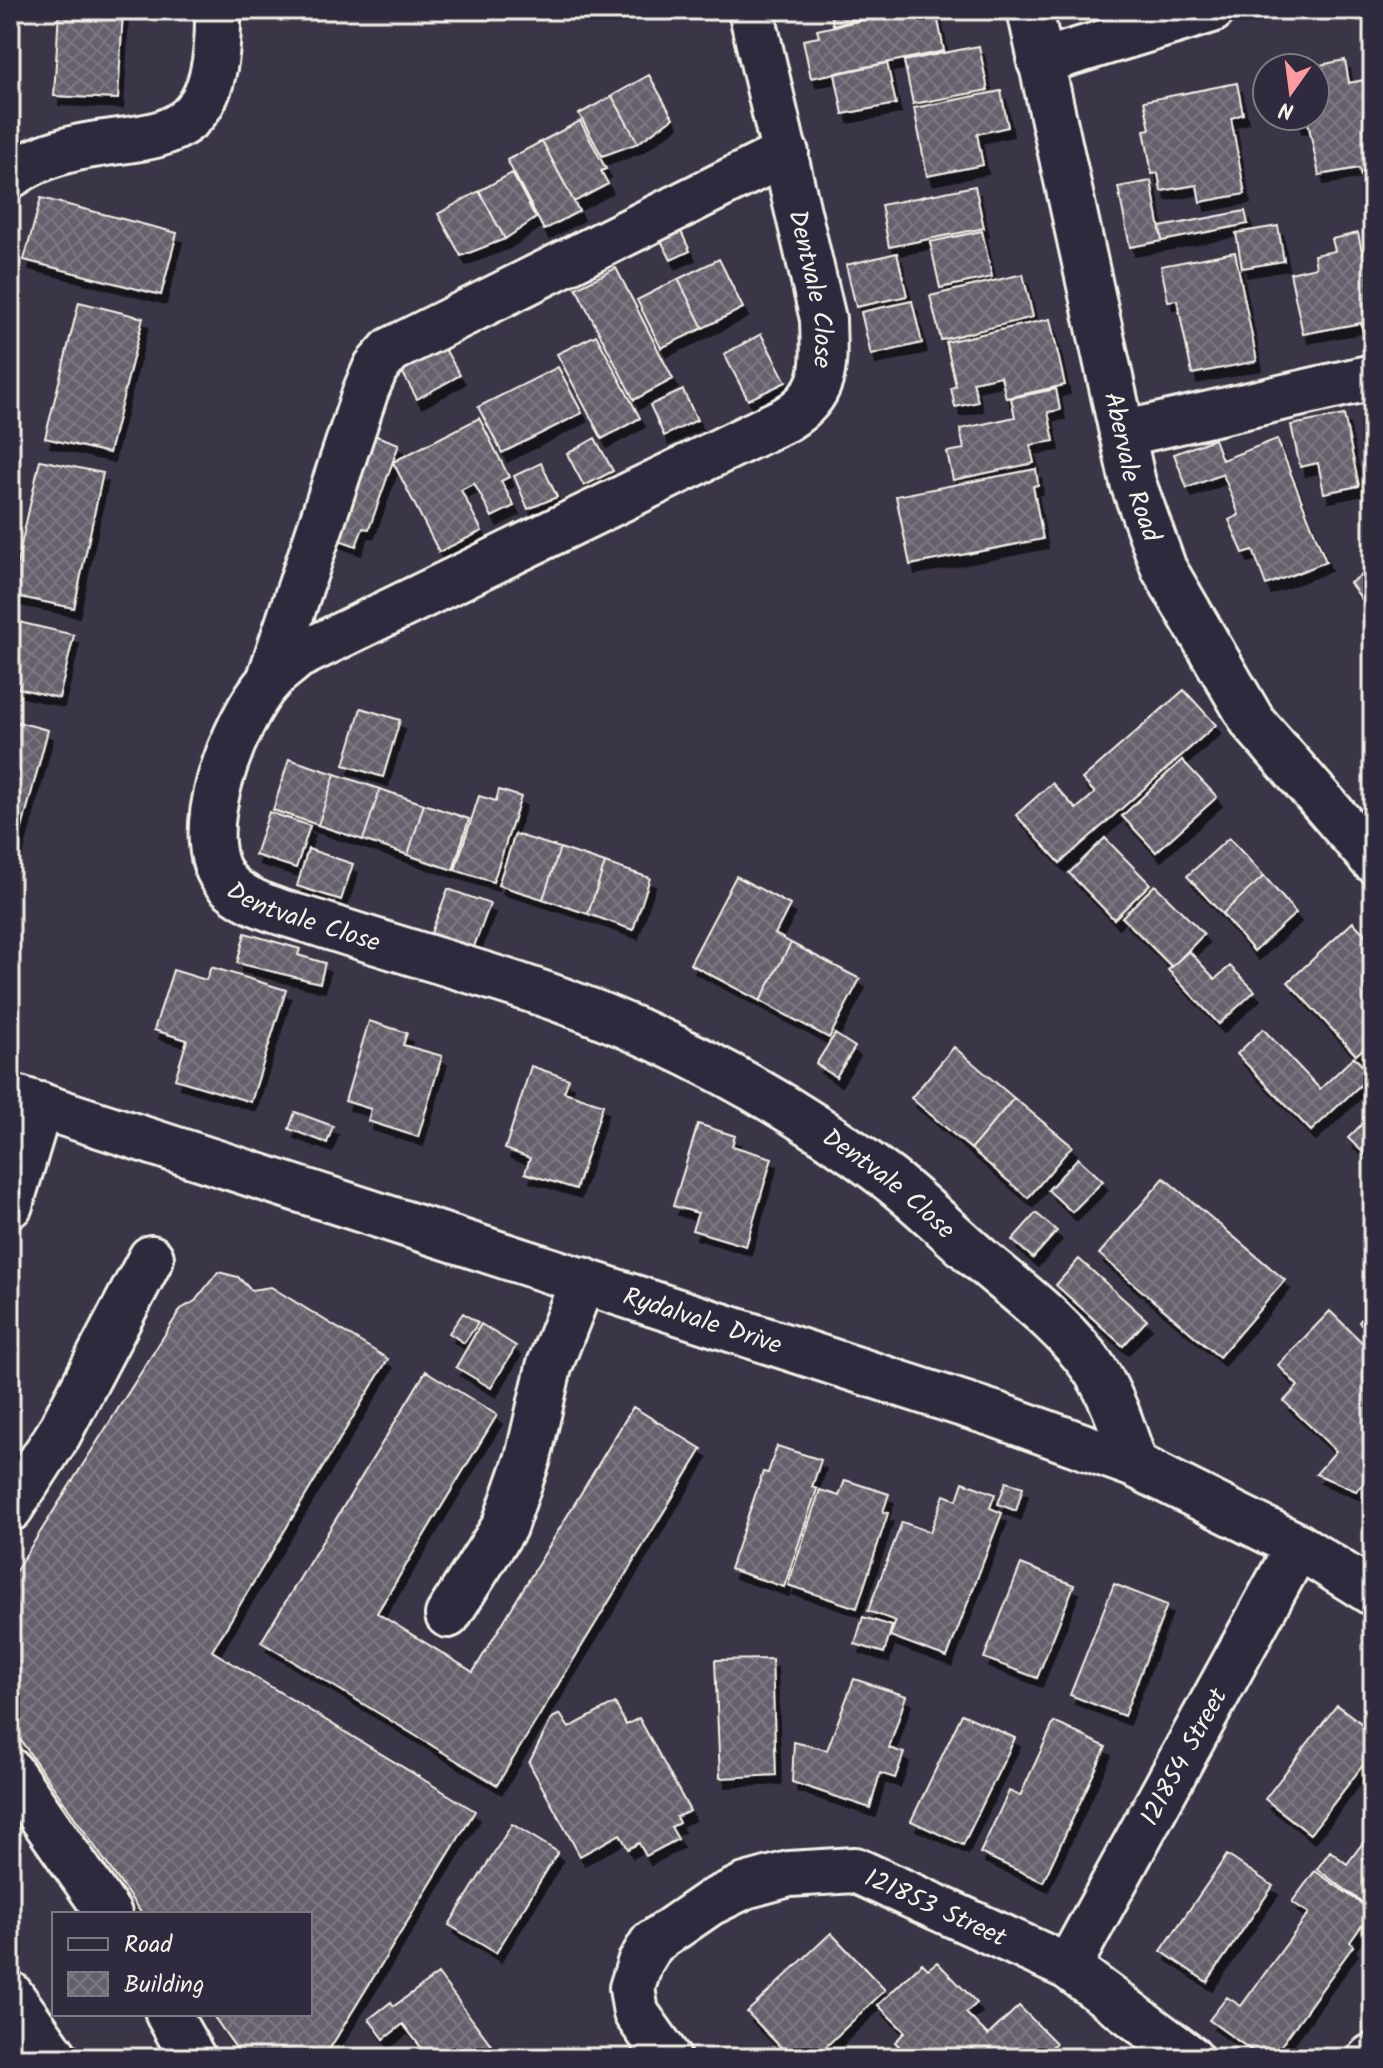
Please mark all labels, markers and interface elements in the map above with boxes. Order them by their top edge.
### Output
north arrow [1251,52,1331,132]
text: N [1276,90,1298,128]
street label: Dentvale Close [775,206,843,370]
street label: Abervale Road [1091,388,1172,549]
street label: Dentvale Close [216,871,386,965]
street label: Dentvale Close [813,1118,965,1251]
street label: Rydalvale Drive [617,1276,787,1367]
street label: 121854 Street [1130,1680,1240,1834]
street label: 121853 Street [857,1858,1014,1960]
legend [52,1912,312,2016]
text: Road [124,1926,173,1965]
text: Building [124,1966,204,2005]

